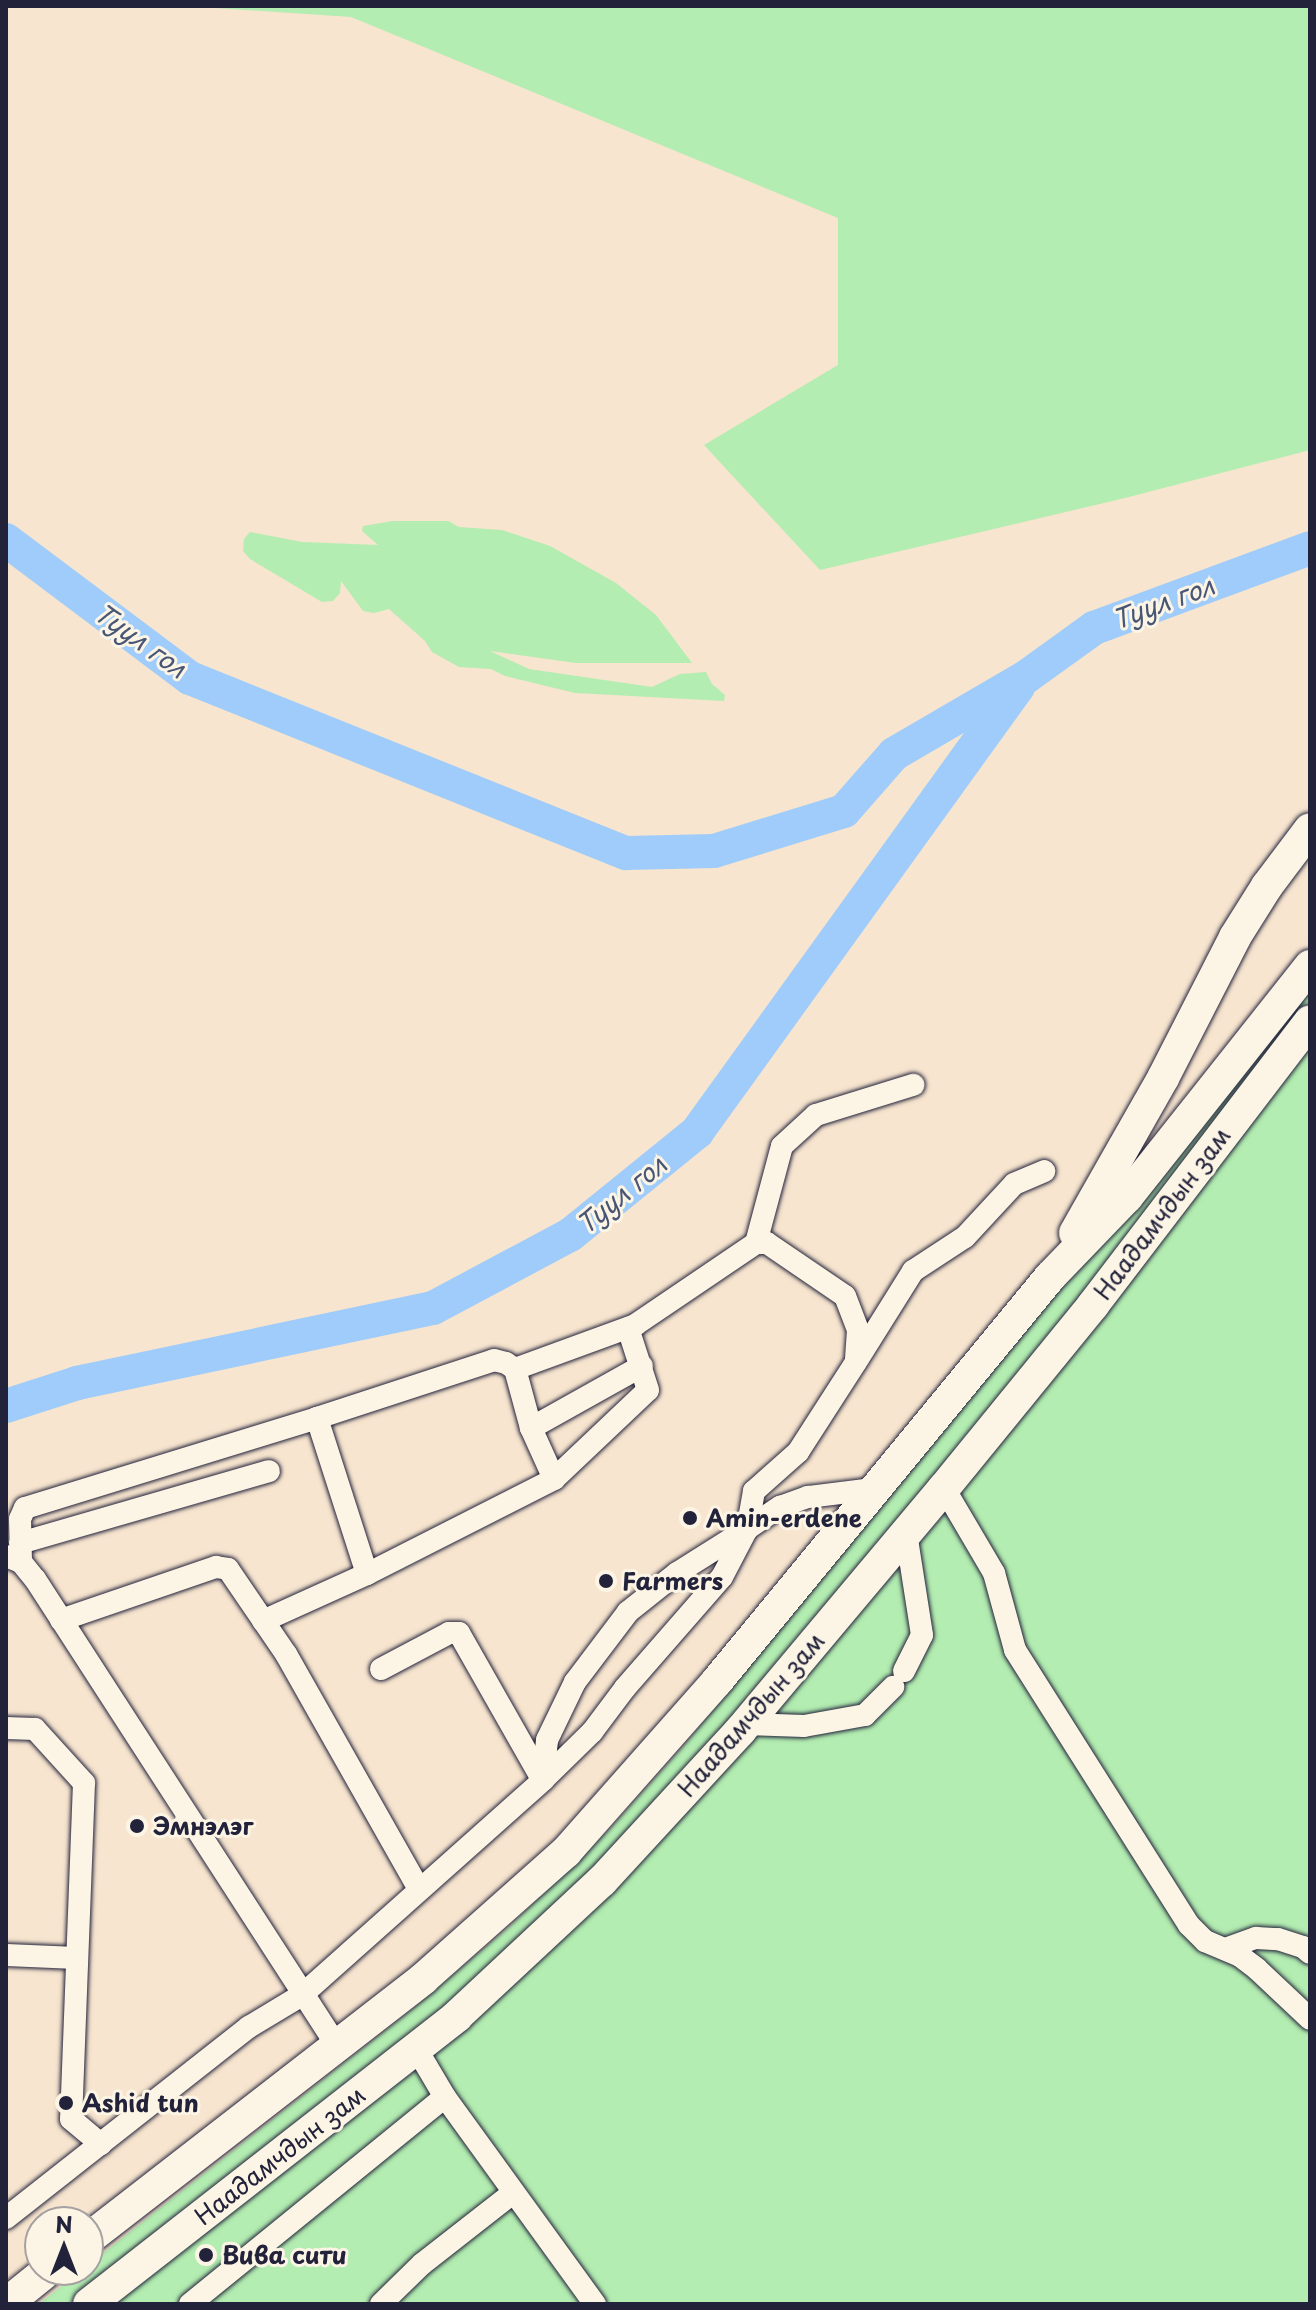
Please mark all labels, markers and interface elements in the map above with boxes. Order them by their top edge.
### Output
water label: Туул гол [1107,569,1219,635]
water label: Туул гол [88,596,194,684]
street label: Наадамчдын зам [1087,1121,1237,1305]
water label: Туул гол [569,1148,673,1240]
place label: Amin-erdene [706,1504,862,1532]
marker: Amin-erdene [681,1509,699,1527]
place label: Farmers [622,1567,723,1595]
marker: Farmers [597,1572,615,1590]
street label: Наадамчдын зам [671,1625,831,1803]
place label: Эмнэлэг [153,1812,253,1840]
marker: Эмнэлэг [128,1817,146,1835]
street label: Наадамчдын зам [188,2079,372,2231]
place label: Ashid tun [82,2089,199,2117]
marker: Ashid tun [57,2094,75,2112]
north arrow [24,2206,104,2286]
text: N [55,2207,73,2240]
place label: Вива сити [222,2241,348,2269]
marker: Вива сити [197,2246,215,2264]

